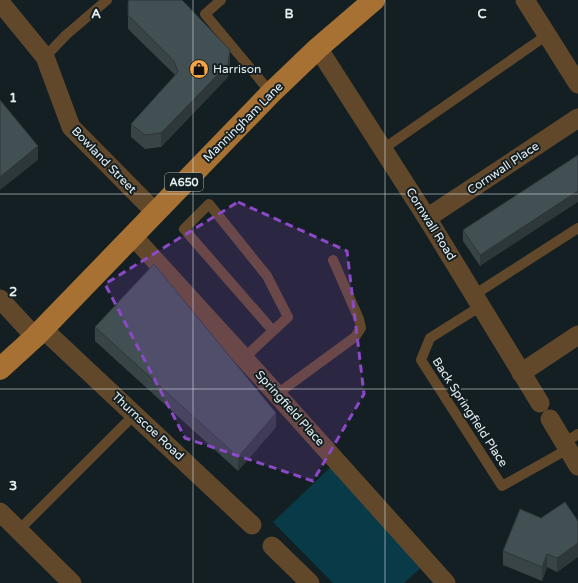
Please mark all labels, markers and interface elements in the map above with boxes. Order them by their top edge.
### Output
text: A [91,6,101,22]
text: B [284,6,294,22]
text: C [477,6,487,22]
shop icon: Harrison [188,58,210,80]
place label: Harrison [213,62,261,76]
street label: Manningham Lane [200,79,286,165]
text: 1 [9,90,17,106]
street label: Bowland Street [69,124,140,196]
street label: Cornwall Place [465,139,542,197]
road number: A650 [165,173,203,191]
street label: Cornwall Road [403,185,459,263]
text: 2 [9,284,17,300]
street label: Back Springfield Place [429,355,511,469]
street label: Springfield Place [253,368,328,449]
street label: Thurnscoe Road [109,389,187,463]
text: 3 [9,478,17,494]

